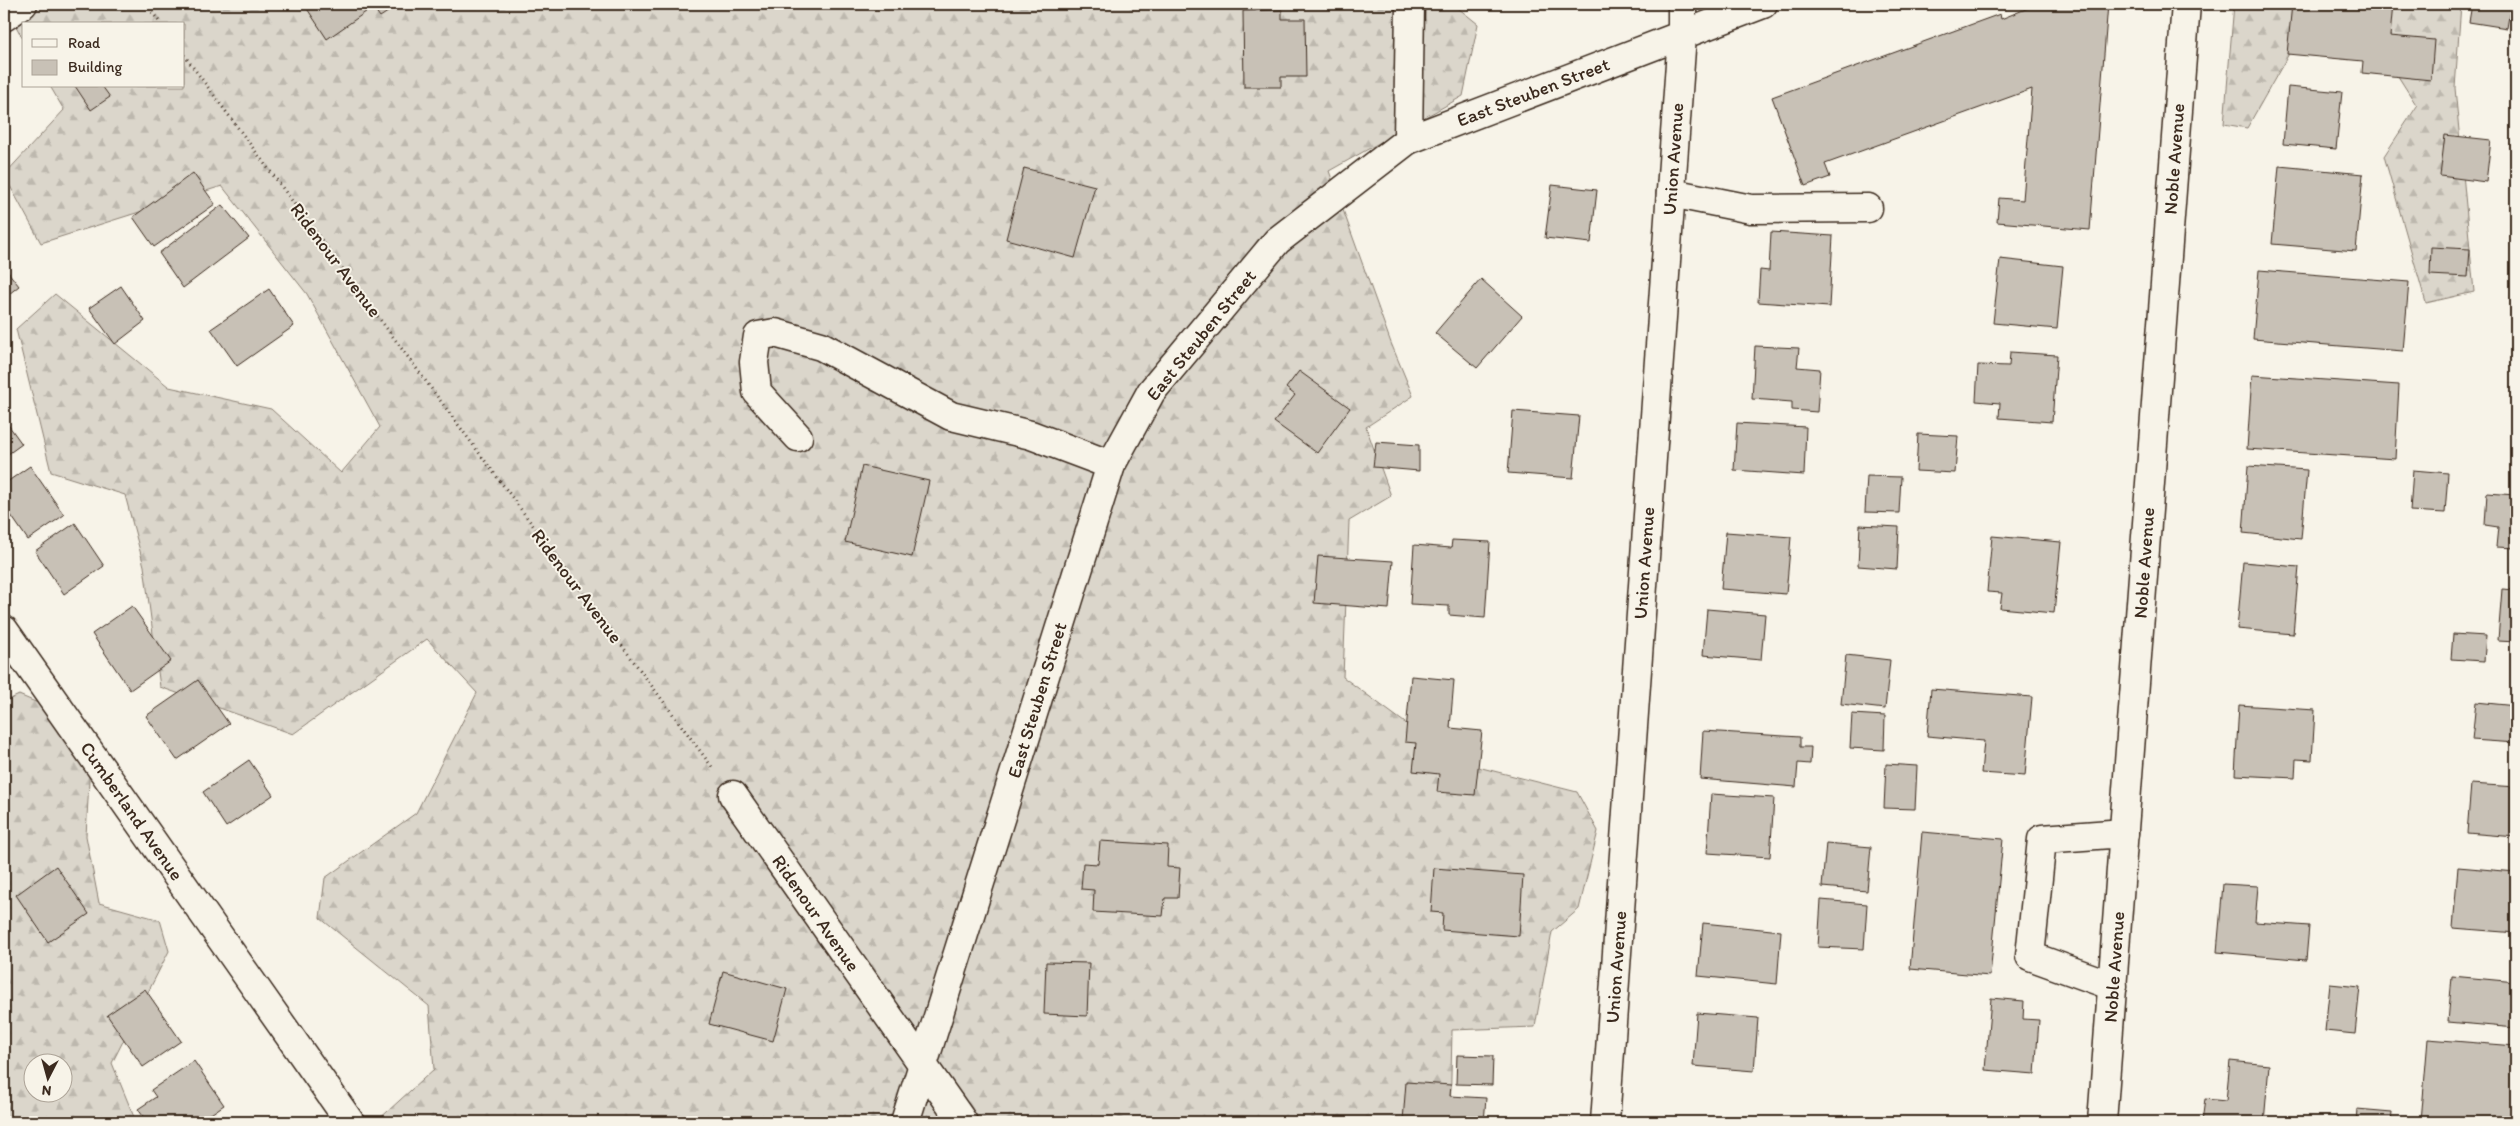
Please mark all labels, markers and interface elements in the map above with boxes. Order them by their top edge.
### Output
legend [22,22,185,88]
text: Road [68,34,101,52]
street label: East Steuben Street [1453,52,1613,132]
text: Building [68,58,122,76]
street label: Union Avenue [1658,102,1688,216]
street label: Noble Avenue [2159,103,2189,215]
street label: Ridenour Avenue [285,198,387,322]
street label: East Steuben Street [1141,265,1261,405]
street label: Union Avenue [1629,506,1659,620]
street label: Noble Avenue [2129,507,2159,619]
street label: Ridenour Avenue [526,524,628,648]
street label: East Steuben Street [1002,619,1072,781]
street label: Cumberland Avenue [75,737,189,885]
street label: Ridenour Avenue [767,850,865,976]
street label: Union Avenue [1601,910,1631,1024]
street label: Noble Avenue [2099,911,2129,1023]
north arrow [22,1054,72,1104]
text: N [41,1081,52,1099]

